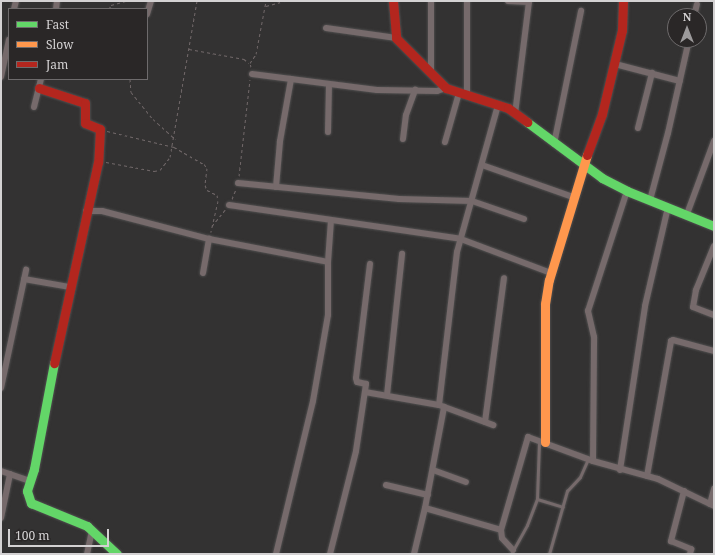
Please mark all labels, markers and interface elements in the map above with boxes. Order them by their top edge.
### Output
legend [8,8,148,80]
north arrow [667,8,707,48]
text: N [683,9,691,24]
text: Fast [46,16,69,33]
text: Slow [46,36,74,53]
text: Jam [46,56,68,73]
scale bar [10,521,111,547]
text: 100 m [15,527,50,544]

